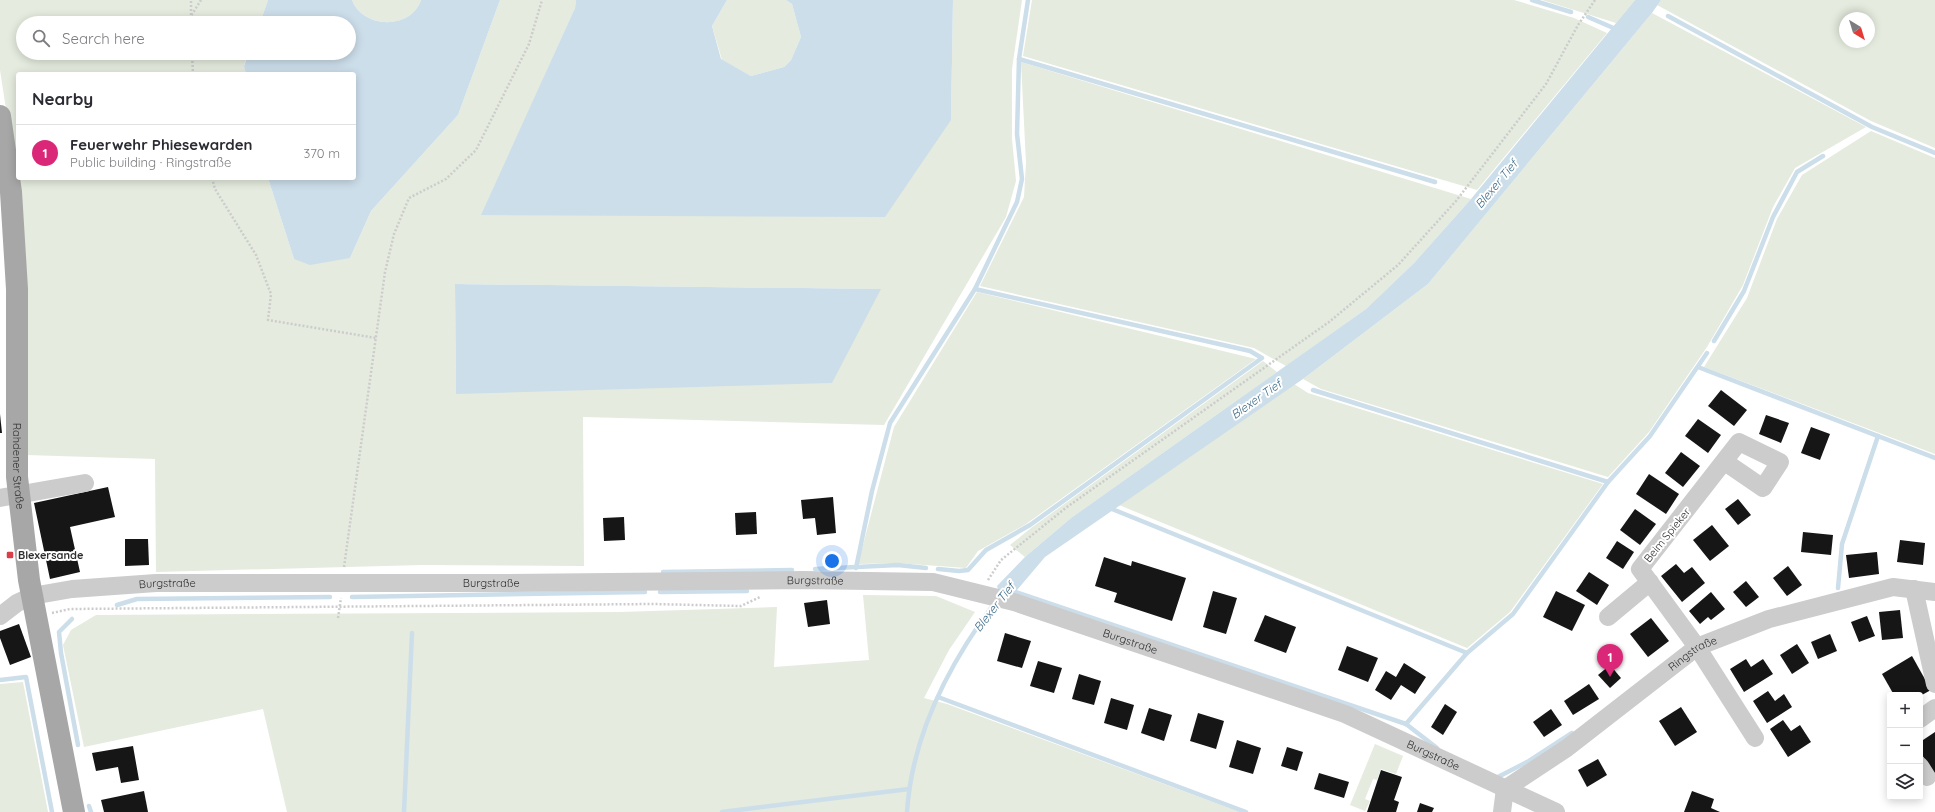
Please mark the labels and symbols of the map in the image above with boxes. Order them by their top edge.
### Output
north arrow [1839,12,1875,48]
water label: Blexer Tief [1471,155,1522,211]
water label: Blexer Tief [1228,375,1286,422]
street label: Rahdener Straße [10,423,28,510]
street label: Beim Spieker [1641,504,1694,565]
place label: Blexersande [18,548,84,562]
marker: Blexersande [5,550,15,560]
your location [822,551,842,571]
street label: Burgstraße [787,573,844,588]
street label: Burgstraße [138,576,196,591]
street label: Burgstraße [463,576,520,590]
water label: Blexer Tief [970,577,1020,635]
street label: Burgstraße [1101,626,1159,657]
street label: Ringstraße [1665,633,1719,674]
pin: 1 [1597,644,1623,677]
street label: Burgstraße [1405,737,1462,773]

